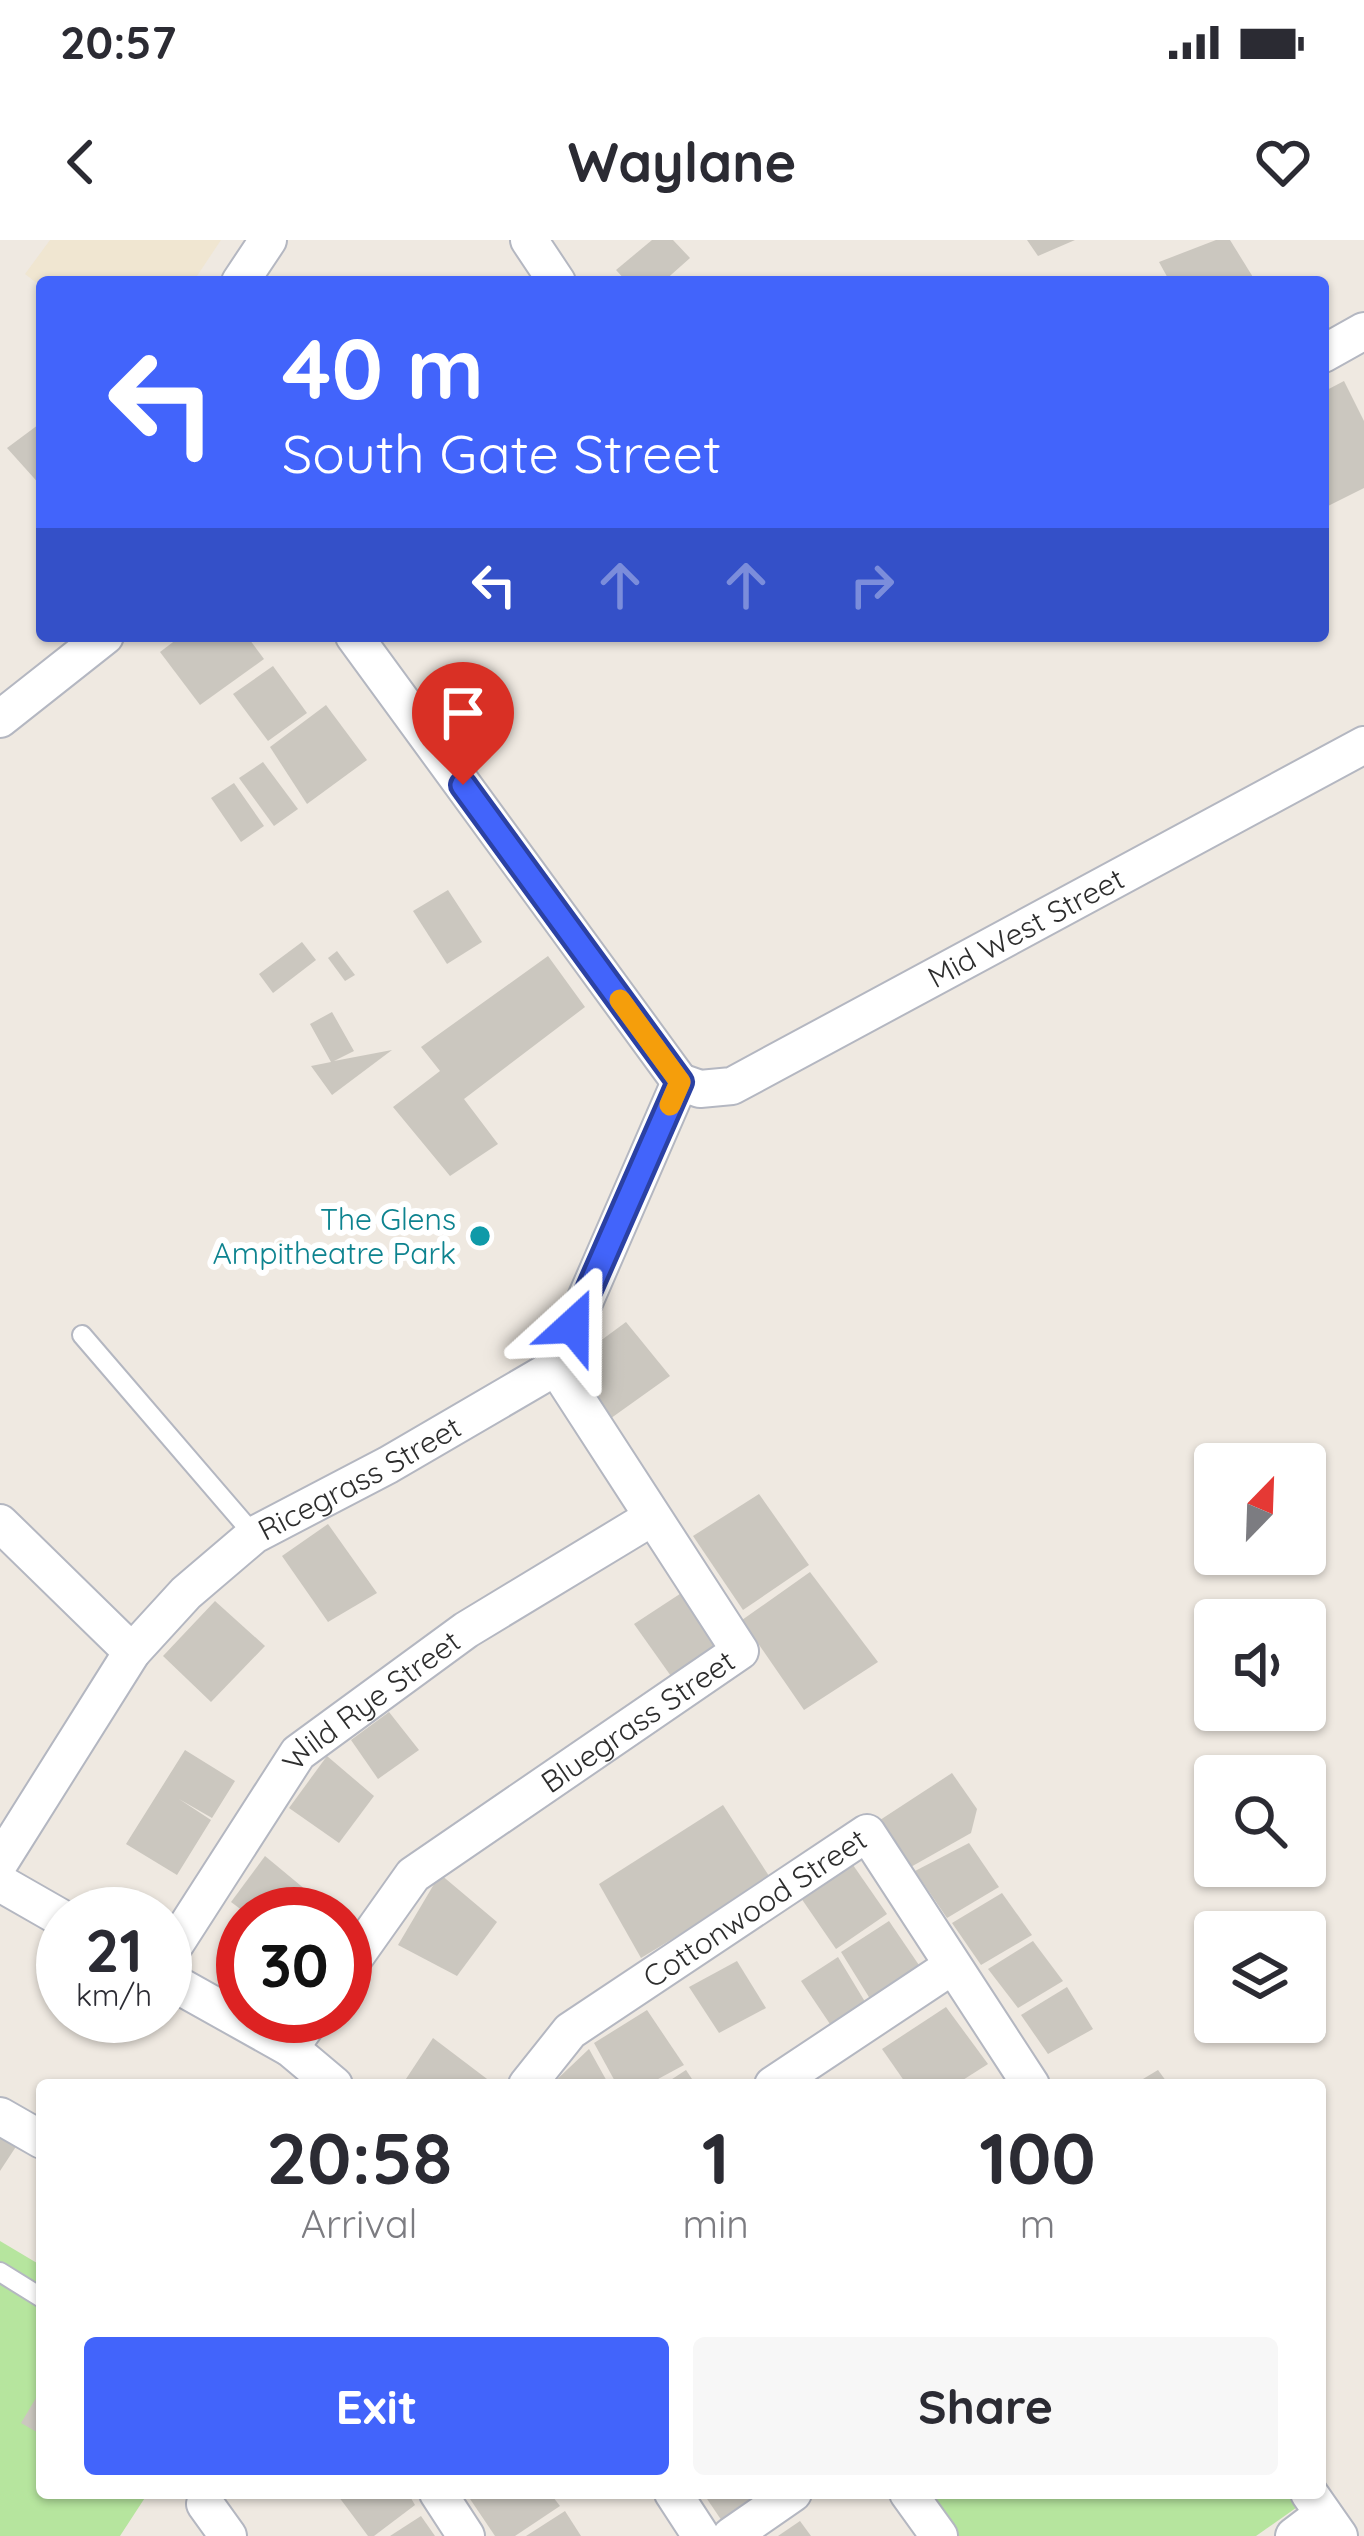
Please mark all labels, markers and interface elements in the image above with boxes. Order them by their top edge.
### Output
text: 20:57 [60,14,176,70]
text: Waylane [568,128,796,196]
icon: back [48,129,114,195]
icon: heart [1250,129,1316,195]
text: 40 m [282,315,484,420]
icon: left [84,324,240,480]
text: South Gate Street [282,419,721,487]
icon: left [461,552,527,618]
icon: ahead [587,552,653,618]
icon: ahead [713,552,779,618]
icon: right [839,552,905,618]
pin [412,662,514,785]
icon: arrive [430,680,496,746]
street label: Mid West Street [921,859,1130,996]
place label: The Glens Ampitheatre Park [212,1200,456,1272]
marker: The Glens Ampitheatre Park [467,1223,493,1249]
position arrow [510,1263,636,1389]
street label: Ricegrass Street [251,1408,468,1549]
north arrow [1194,1443,1326,1575]
map controls [1194,1443,1326,2043]
button: sound [1194,1599,1326,1731]
street label: Wild Rye Street [273,1622,468,1777]
street label: Bluegrass Street [533,1641,742,1801]
button: search [1194,1755,1326,1887]
street label: Cottonwood Street [636,1820,874,1996]
speed limit sign: 30 [216,1887,372,2043]
button: layers [1194,1911,1326,2043]
text: 21 [85,1912,143,1987]
text: km/h [76,1976,152,2014]
text: 20:58 [266,2112,452,2202]
text: 1 [702,2112,730,2202]
text: 100 [979,2112,1096,2202]
text: Arrival [301,2199,418,2248]
text: min [682,2199,749,2248]
text: m [1020,2199,1055,2248]
button: Exit [84,2337,669,2475]
button: Share [693,2337,1278,2475]

